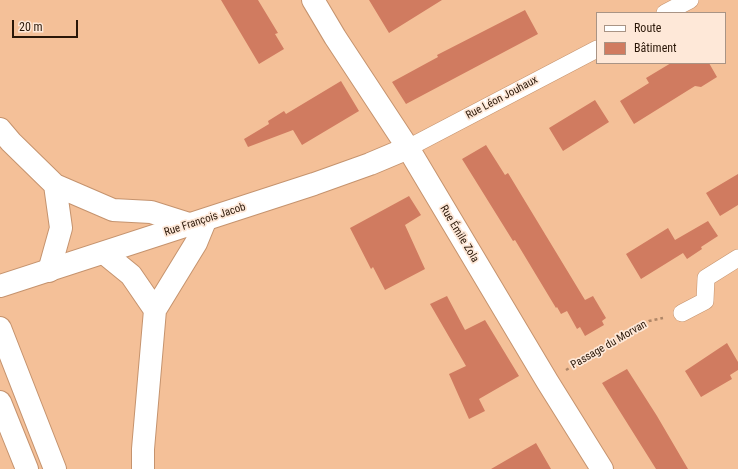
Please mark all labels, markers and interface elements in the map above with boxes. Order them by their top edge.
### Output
scale bar [14,12,80,38]
legend [596,12,726,64]
text: 20 m [19,20,43,34]
text: Route [634,21,661,35]
text: Bâtiment [634,41,677,55]
street label: Rue Léon Jouhaux [464,74,540,122]
street label: Rue François Jacob [163,201,247,239]
street label: Rue Émile Zola [437,203,481,265]
street label: Passage du Morvan [569,318,649,372]

